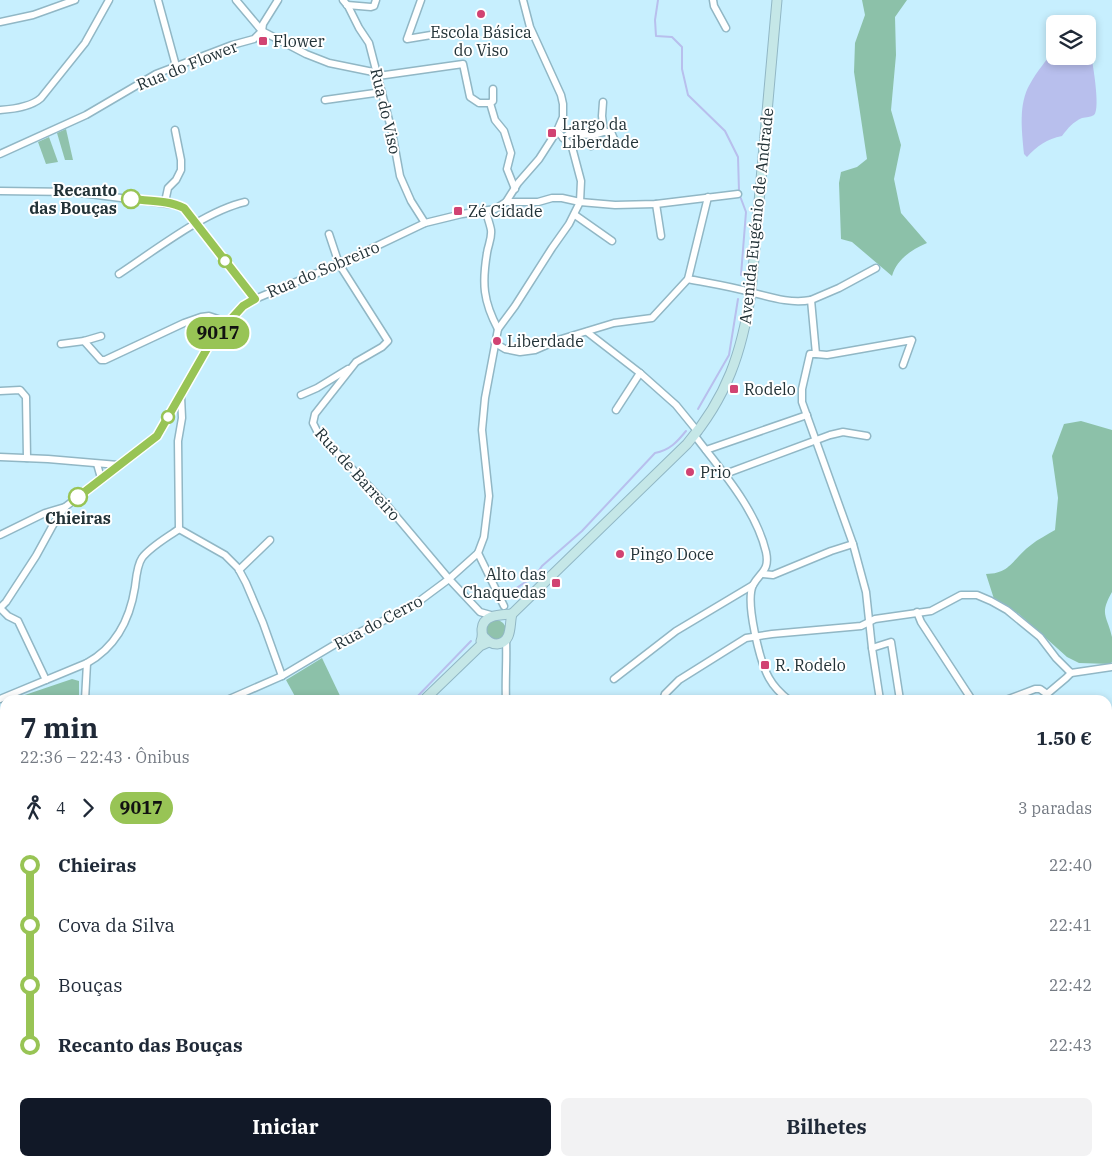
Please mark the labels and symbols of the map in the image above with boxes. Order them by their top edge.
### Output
marker: Escola Básica do Viso [475,8,487,20]
place label: Escola Básica do Viso [430,22,532,60]
place label: Flower [273,31,325,51]
marker: Flower [257,35,269,47]
street label: Rua do Flower [134,36,240,94]
street label: Rua do Viso [366,66,406,156]
street label: Avenida Eugénio de Andrade [735,107,777,325]
place label: Largo da Liberdade [562,114,639,152]
marker: Largo da Liberdade [546,127,558,139]
place label: Recanto das Bouças [29,180,117,218]
marker: Recanto das Bouças [121,189,141,209]
place label: Zé Cidade [468,201,543,221]
marker: Zé Cidade [452,205,464,217]
street label: Rua do Sobreiro [264,236,382,302]
unlabelled marker [218,254,232,268]
line badge: 9017 [183,317,253,349]
place label: Liberdade [507,331,584,351]
marker: Liberdade [491,335,503,347]
place label: Rodelo [744,379,796,399]
marker: Rodelo [728,383,740,395]
unlabelled marker [161,410,175,424]
street label: Rua de Barreiro [311,423,405,525]
place label: Prio [700,462,731,482]
marker: Prio [684,466,696,478]
marker: Chieiras [68,487,88,507]
place label: Chieiras [45,508,111,528]
place label: Pingo Doce [630,544,714,564]
marker: Pingo Doce [614,548,626,560]
place label: Alto das Chaquedas [462,564,546,602]
marker: Alto das Chaquedas [550,577,562,589]
street label: Rua do Cerro [330,590,426,654]
place label: R. Rodelo [775,655,846,675]
marker: R. Rodelo [759,659,771,671]

